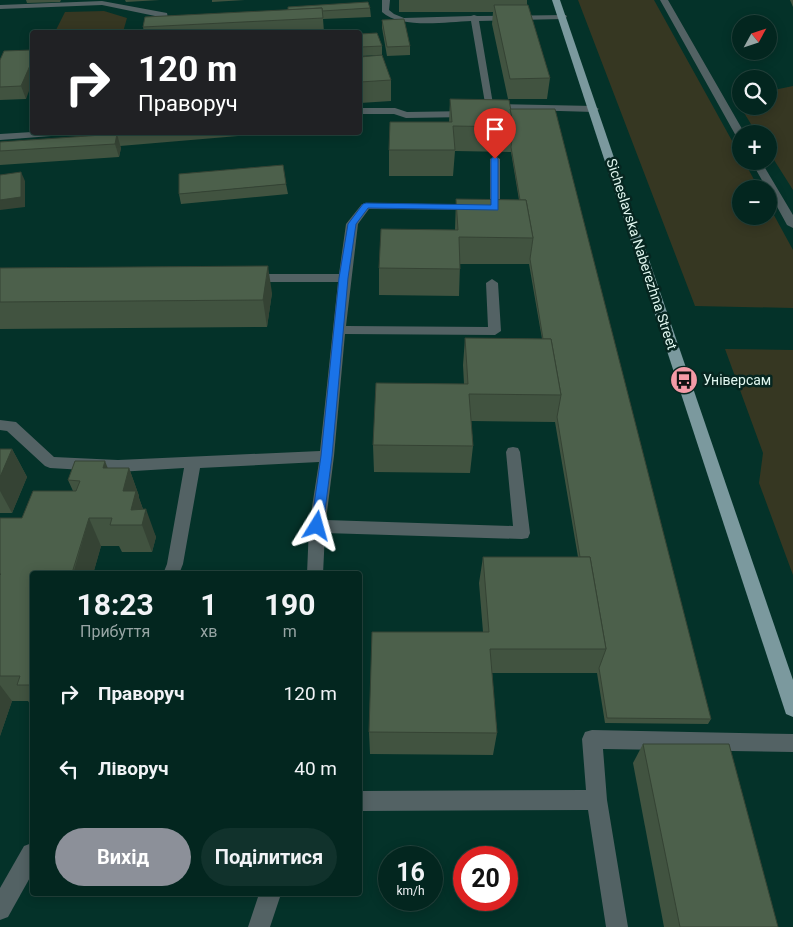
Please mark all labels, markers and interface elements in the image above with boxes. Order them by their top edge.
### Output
north arrow [732,15,778,60]
map controls [732,15,777,225]
text: 120 m [138,49,237,90]
icon: right [55,50,120,115]
button: search [732,70,777,115]
text: Праворуч [138,91,238,116]
pin [474,108,516,159]
icon: arrive [481,115,509,143]
button: + [732,125,777,170]
street label: Sicheslavska Naberezhna Street [604,156,681,352]
button: − [732,180,777,225]
bus stop icon: Універсам [669,365,699,395]
place label: Універсам [703,372,771,388]
position arrow [290,499,342,551]
text: 18:23 [76,587,154,622]
text: 1 [200,587,217,622]
text: 190 [264,587,316,622]
text: Прибуття [80,622,150,641]
text: хв [200,622,217,641]
text: m [283,622,297,641]
icon: right [55,680,83,708]
text: Праворуч [98,682,184,705]
text: 120 m [284,682,337,705]
icon: left [55,755,83,783]
text: Ліворуч [98,757,169,780]
text: 40 m [294,757,337,780]
button: Вихід [55,828,191,886]
button: Поділитися [201,828,337,886]
speed limit sign: 20 [453,846,518,911]
text: 16 [396,858,425,887]
text: km/h [396,884,425,898]

